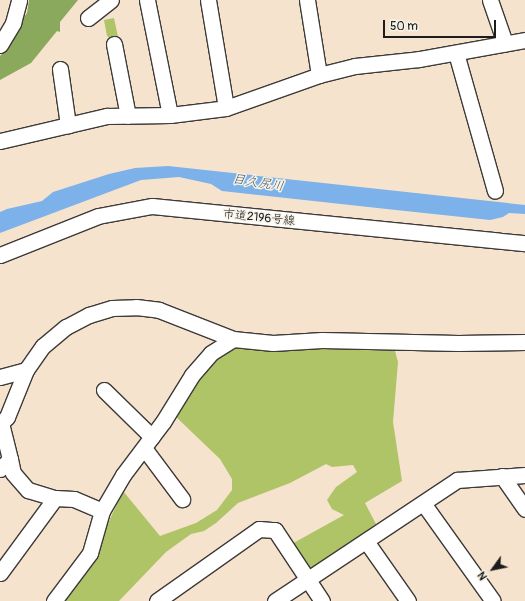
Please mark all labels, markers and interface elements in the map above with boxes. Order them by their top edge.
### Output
scale bar [385,12,498,38]
text: 50 m [390,19,418,34]
water label: 目久尻川 [231,171,285,195]
street label: 市道2196号線 [222,207,296,229]
north arrow [473,549,513,589]
text: N [475,569,490,582]

